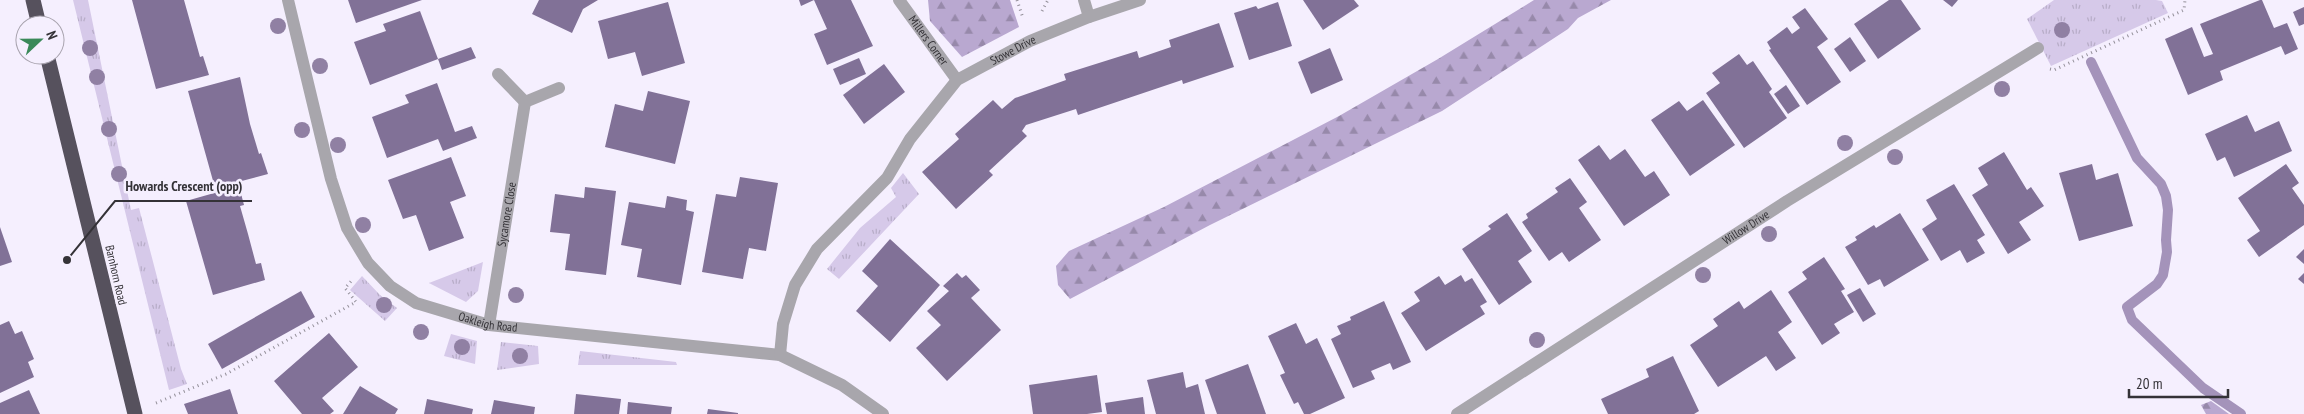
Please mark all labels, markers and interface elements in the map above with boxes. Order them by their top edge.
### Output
street label: Millers Corner [906,12,952,69]
north arrow [15,15,65,65]
text: N [42,28,62,42]
street label: Stowe Drive [987,31,1038,68]
callout: Howards Crescent (opp) [115,172,252,201]
text: Howards Crescent (opp) [126,177,243,195]
street label: Sycamore Close [494,181,519,248]
street label: Willow Drive [1720,206,1772,248]
street label: Barnhorn Road [102,243,131,306]
street label: Oakleigh Road [457,308,518,335]
scale bar [2129,366,2228,398]
text: 20 m [2136,374,2162,393]

